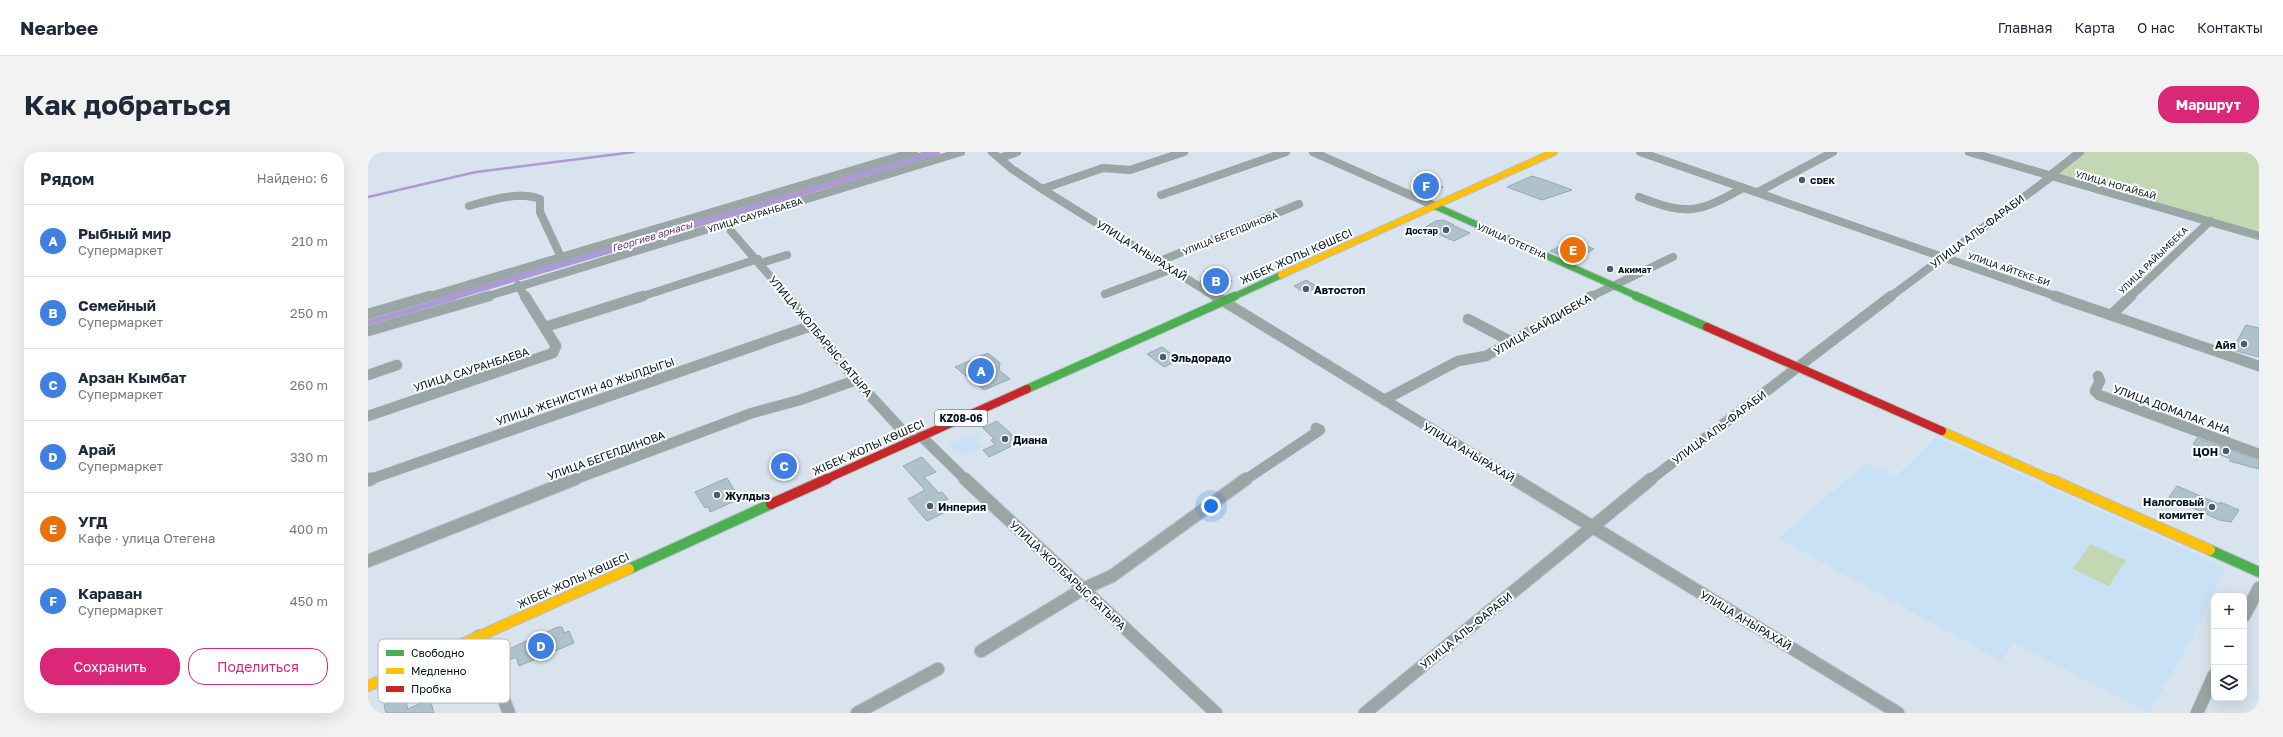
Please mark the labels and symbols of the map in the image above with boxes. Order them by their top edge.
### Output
street label: УЛИЦА НОГАЙБАЙ [2074,168,2158,202]
pin: F [1413,171,1439,201]
marker: CDEK [1797,175,1807,185]
place label: CDEK [1810,175,1835,186]
street label: УЛИЦА АЛЬ-ФАРАБИ [1927,191,2027,271]
street label: УЛИЦА САУРАНБАЕВА [706,195,804,235]
street label: УЛИЦА БЕГЕЛДИНОВА [1181,209,1279,257]
street label: УЛИЦА АНЫРАХАЙ [1094,217,1190,283]
water label: Георгиев арнасы [610,218,694,254]
street label: УЛИЦА ОТЕГЕНА [1475,221,1549,261]
street label: УЛИЦА РАЙЫМБЕКА [2116,224,2190,296]
street label: ЖІБЕК ЖОЛЫ КӨШЕСІ [1238,225,1354,287]
place label: Достар [1405,225,1438,236]
marker: Достар [1441,225,1451,235]
pin: E [1560,235,1586,265]
street label: УЛИЦА АЙТЕКЕ-БИ [1966,250,2052,288]
marker: Акимат [1605,264,1615,274]
place label: Акимат [1618,264,1652,275]
pin: B [1203,266,1229,296]
street label: УЛИЦА ЖОЛБАРЫС БАТЫРА [767,273,876,400]
place label: Автостоп [1314,283,1366,296]
marker: Автостоп [1301,284,1311,294]
street label: УЛИЦА БАЙДИБЕКА [1491,290,1594,357]
place label: Айя [2215,338,2236,351]
marker: Айя [2239,339,2249,349]
street label: УЛИЦА САУРАНБАЕВА [412,344,531,394]
place label: Эльдорадо [1171,351,1232,364]
marker: Эльдорадо [1158,352,1168,362]
street label: УЛИЦА ЖЕНИСТИН 40 ЖЫЛДЫГЫ [494,354,676,428]
pin: A [968,356,994,386]
street label: УЛИЦА ДОМАЛАК АНА [2112,382,2233,436]
street label: УЛИЦА АЛЬ-ФАРАБИ [1669,387,1769,467]
road number: KZ08-06 [935,410,987,426]
street label: ЖІБЕК ЖОЛЫ КӨШЕСІ [810,416,926,478]
street label: УЛИЦА АНЫРАХАЙ [1421,420,1517,484]
street label: УЛИЦА БЕГЕЛДИНОВА [546,427,667,482]
place label: Диана [1013,433,1047,446]
marker: Диана [1000,434,1010,444]
place label: ЦОН [2193,445,2218,458]
marker: ЦОН [2221,446,2231,456]
pin: C [771,451,797,481]
place label: Жулдыз [725,489,770,502]
marker: Жулдыз [712,490,722,500]
place label: Налоговый комитет [2143,495,2204,521]
your location [1201,496,1221,516]
place label: Инперия [938,500,986,513]
marker: Инперия [925,501,935,511]
marker: Налоговый комитет [2207,502,2217,512]
street label: УЛИЦА ЖОЛБАРЫС БАТЫРА [1007,518,1129,633]
street label: ЖІБЕК ЖОЛЫ КӨШЕСІ [515,549,631,611]
street label: УЛИЦА АНЫРАХАЙ [1698,588,1794,652]
street label: УЛИЦА АЛЬ-ФАРАБИ [1417,589,1515,671]
pin: D [528,631,554,661]
legend [378,639,510,703]
text: Свободно [411,646,465,659]
text: Медленно [411,664,467,677]
text: Пробка [411,682,452,695]

